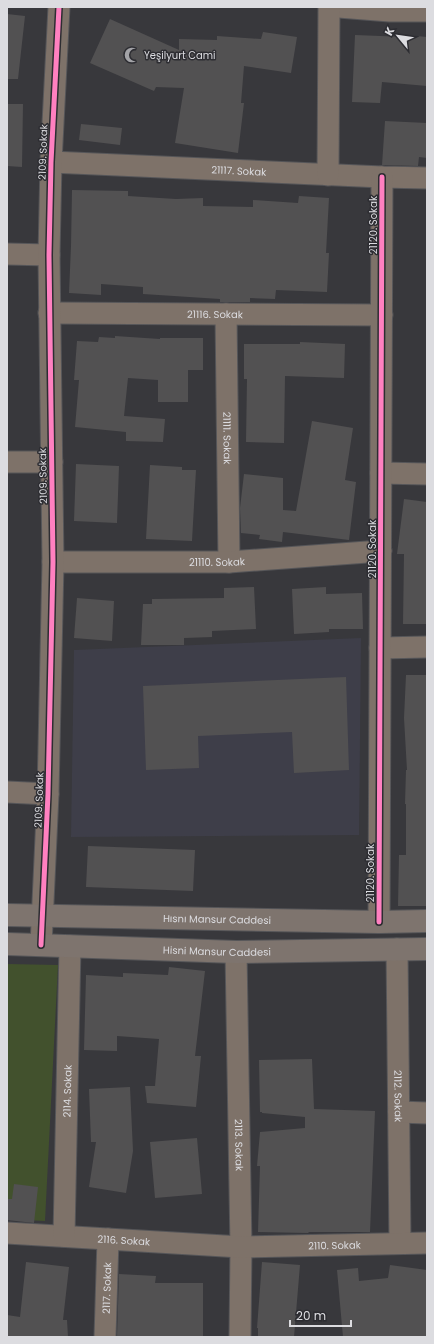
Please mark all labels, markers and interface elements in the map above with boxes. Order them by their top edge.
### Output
north arrow [378,16,418,56]
text: K [380,24,398,38]
mosque icon: Yeşilyurt Cami [123,46,141,64]
place label: Yeşilyurt Cami [144,48,216,63]
street label: 2109. Sokak [35,123,51,180]
street label: 21117. Sokak [211,162,267,179]
street label: 21120. Sokak [366,195,381,254]
street label: 21116. Sokak [187,306,244,322]
street label: 21111. Sokak [220,412,235,465]
street label: 2109. Sokak [35,447,51,504]
street label: 21120. Sokak [365,519,380,578]
street label: 21110. Sokak [189,553,246,570]
street label: 2109. Sokak [31,771,47,828]
street label: 21120. Sokak [363,843,378,902]
street label: Hısnı Mansur Caddesi [163,910,271,927]
street label: Hisni Mansur Caddesi [163,942,271,960]
street label: 2114. Sokak [59,1064,75,1117]
street label: 2112. Sokak [391,1070,406,1123]
street label: 2113. Sokak [231,1119,247,1172]
street label: 2116. Sokak [97,1231,151,1249]
street label: 2110. Sokak [308,1237,362,1253]
street label: 2117. Sokak [98,1261,115,1314]
scale bar [290,1302,351,1328]
text: 20 m [296,1307,326,1324]

